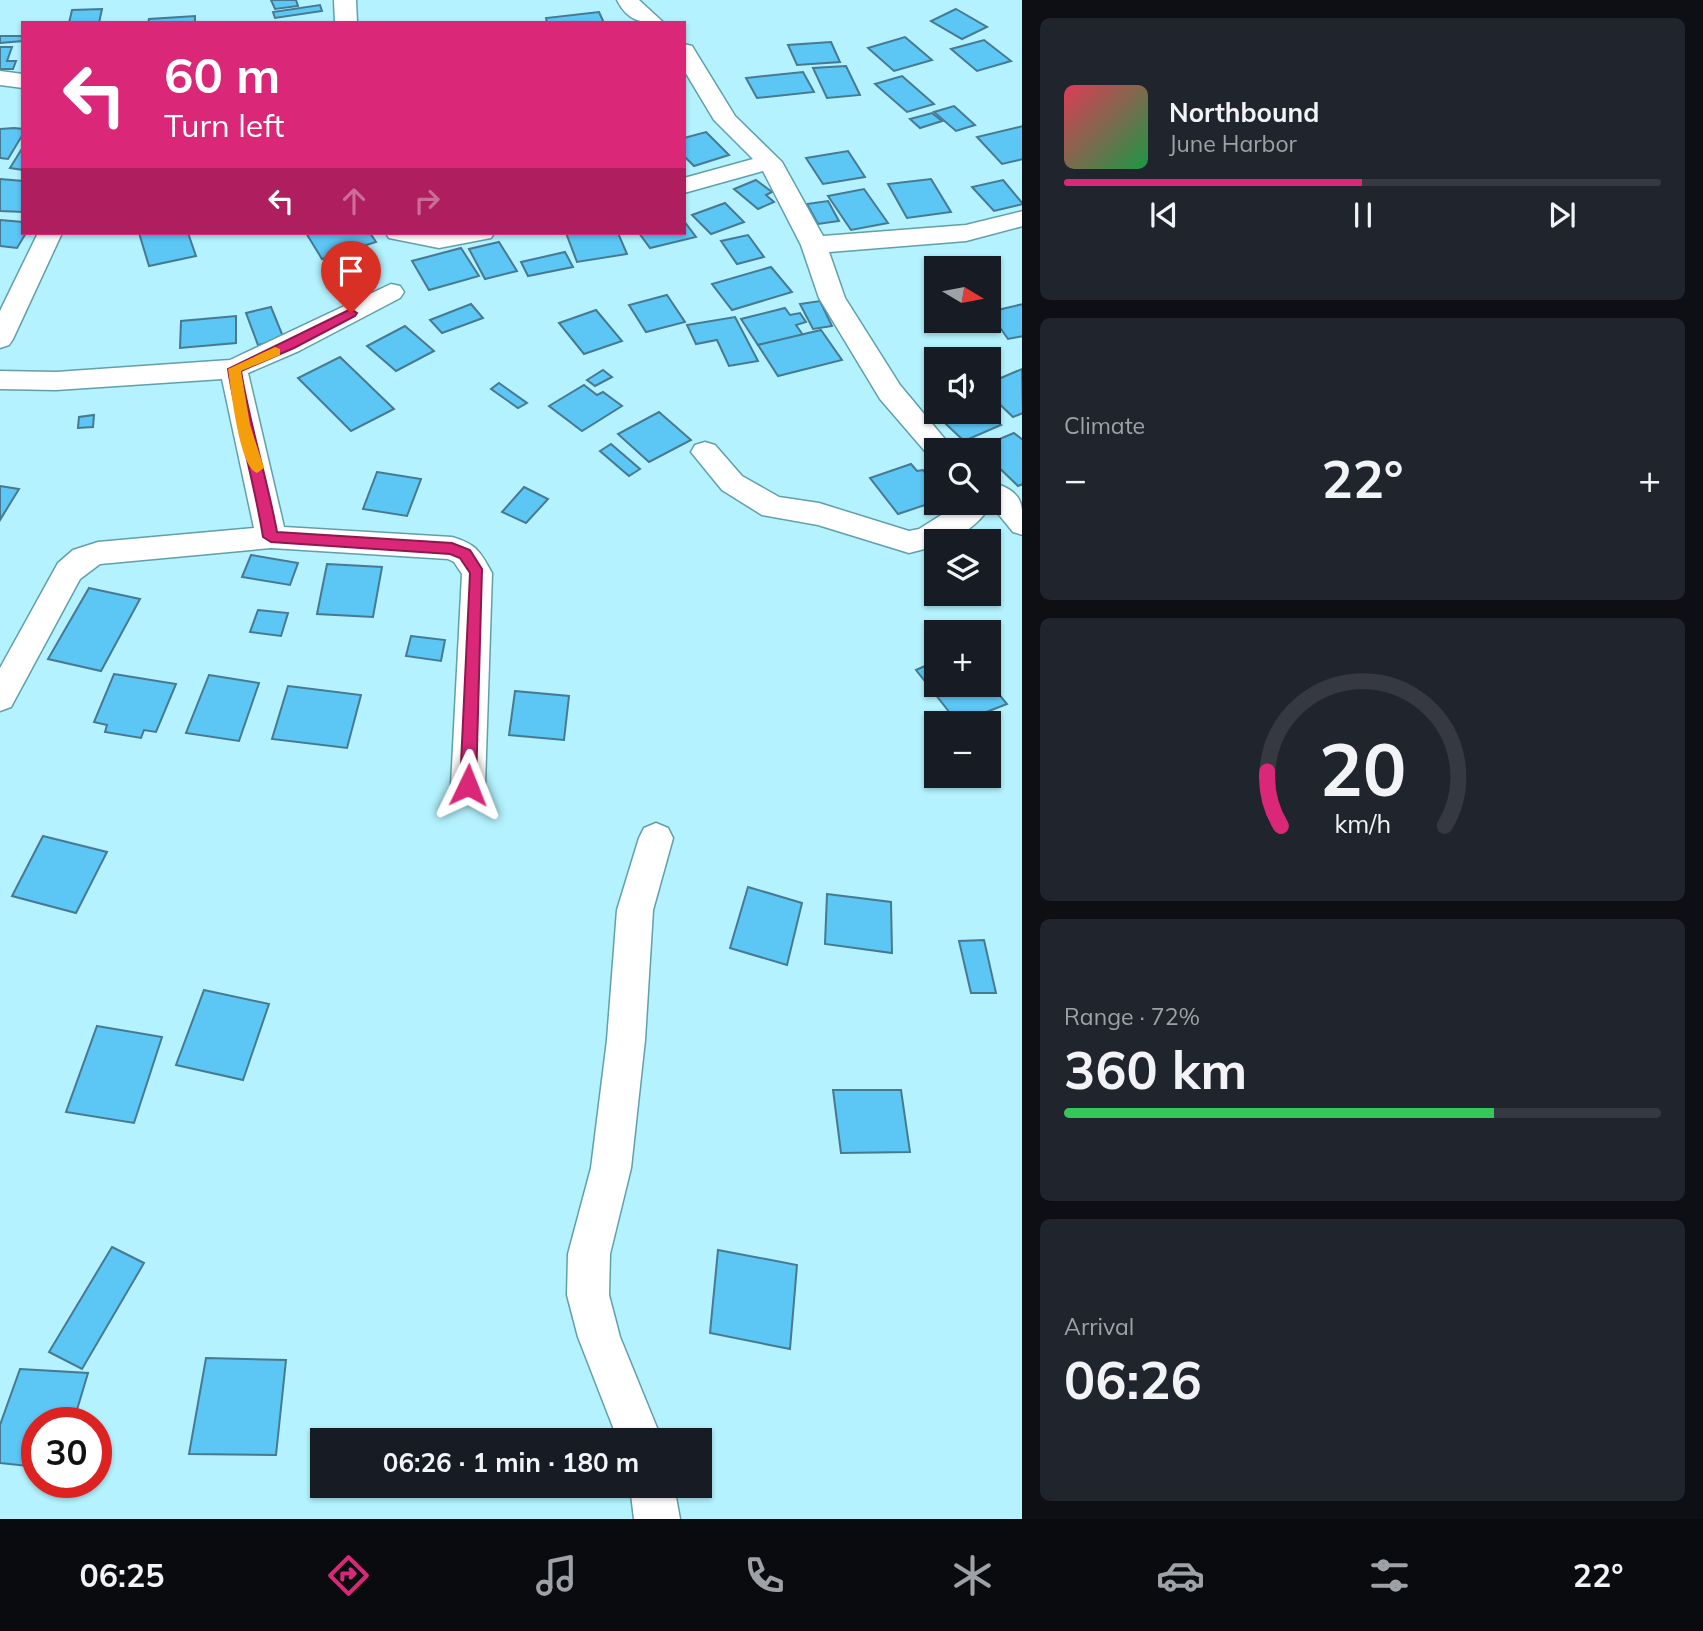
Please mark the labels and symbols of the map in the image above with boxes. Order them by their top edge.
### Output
pin [321,241,381,313]
north arrow [924,256,1001,332]
position arrow [431,748,505,822]
speed limit sign: 30 [21,1407,112,1498]

